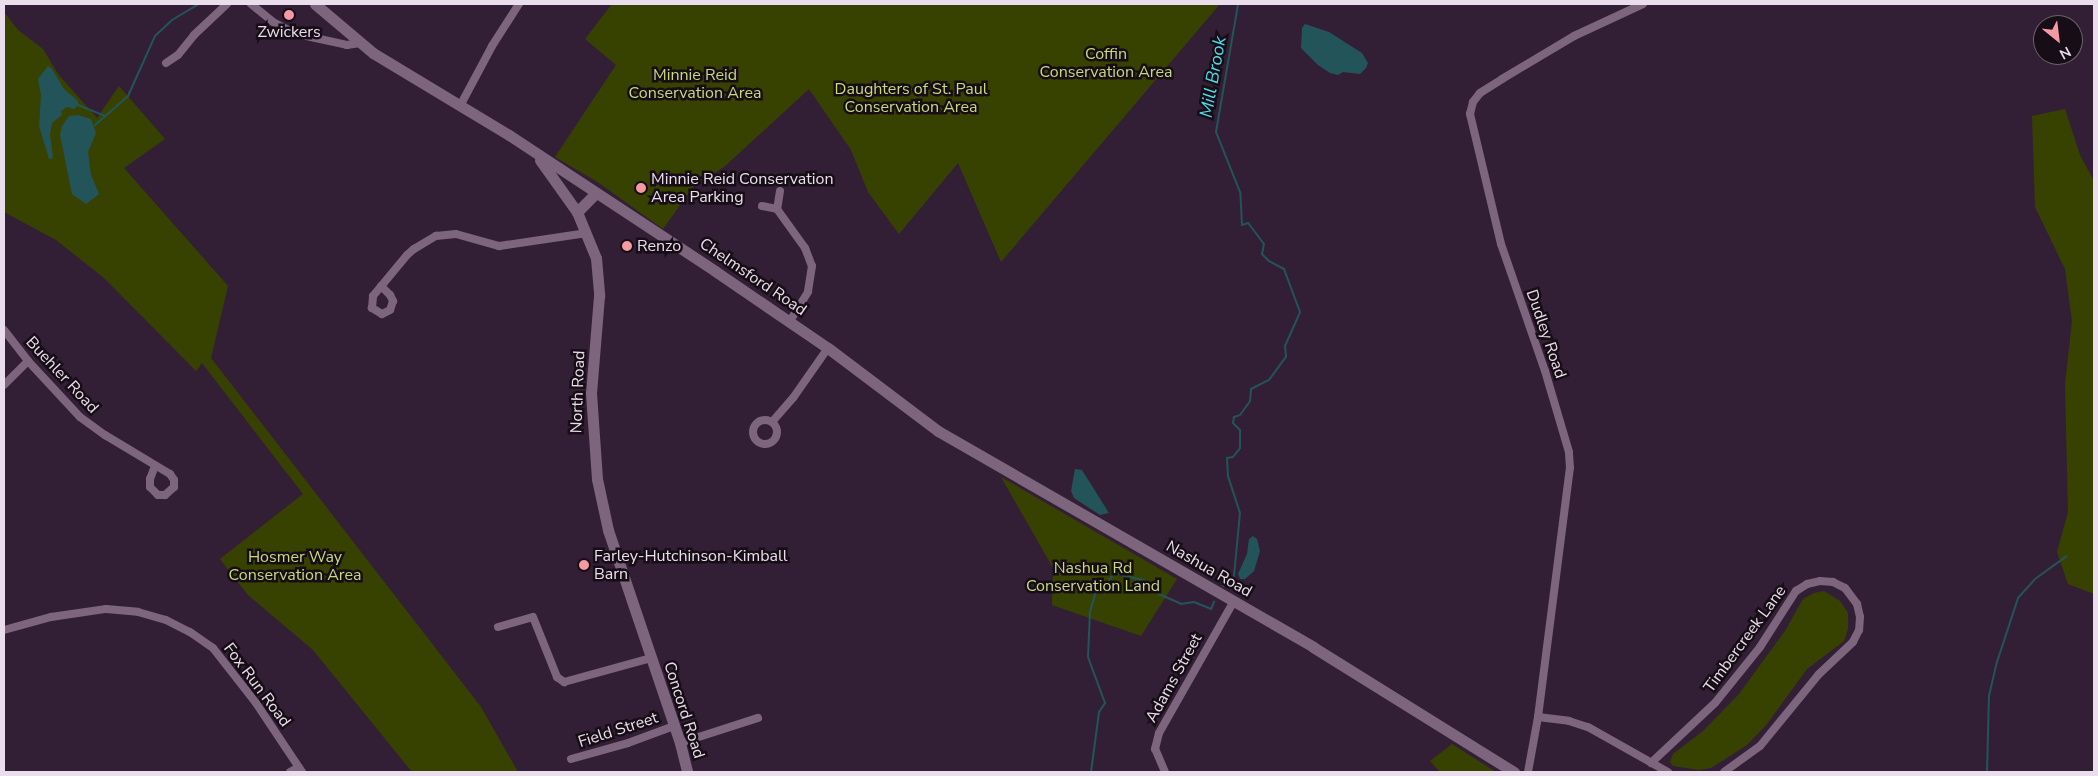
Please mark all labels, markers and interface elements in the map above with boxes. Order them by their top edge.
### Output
marker: Zwickers [283,9,295,21]
north arrow [2033,15,2083,65]
place label: Zwickers [257,22,321,42]
water label: Mill Brook [1195,35,1231,119]
text: N [2056,42,2074,64]
park label: Coffin Conservation Area [1040,44,1172,82]
park label: Minnie Reid Conservation Area [629,65,761,103]
park label: Daughters of St. Paul Conservation Area [835,79,987,117]
place label: Minnie Reid Conservation Area Parking [651,169,834,207]
marker: Minnie Reid Conservation Area Parking [635,182,647,194]
street label: Chelmsford Road [696,234,810,320]
place label: Renzo [637,236,681,256]
marker: Renzo [621,240,633,252]
street label: Dudley Road [1522,287,1570,381]
street label: Buehler Road [22,333,102,417]
street label: North Road [567,350,589,434]
street label: Nashua Road [1163,537,1255,601]
place label: Farley-Hutchinson-Kimball Barn [594,546,788,584]
park label: Hosmer Way Conservation Area [229,547,361,585]
park label: Nashua Rd Conservation Land [1026,558,1160,596]
marker: Farley-Hutchinson-Kimball Barn [578,559,590,571]
street label: Timbercreek Lane [1700,582,1790,696]
street label: Adams Street [1142,630,1206,726]
street label: Fox Run Road [219,639,295,731]
street label: Concord Road [659,659,709,761]
street label: Field Street [576,708,660,752]

